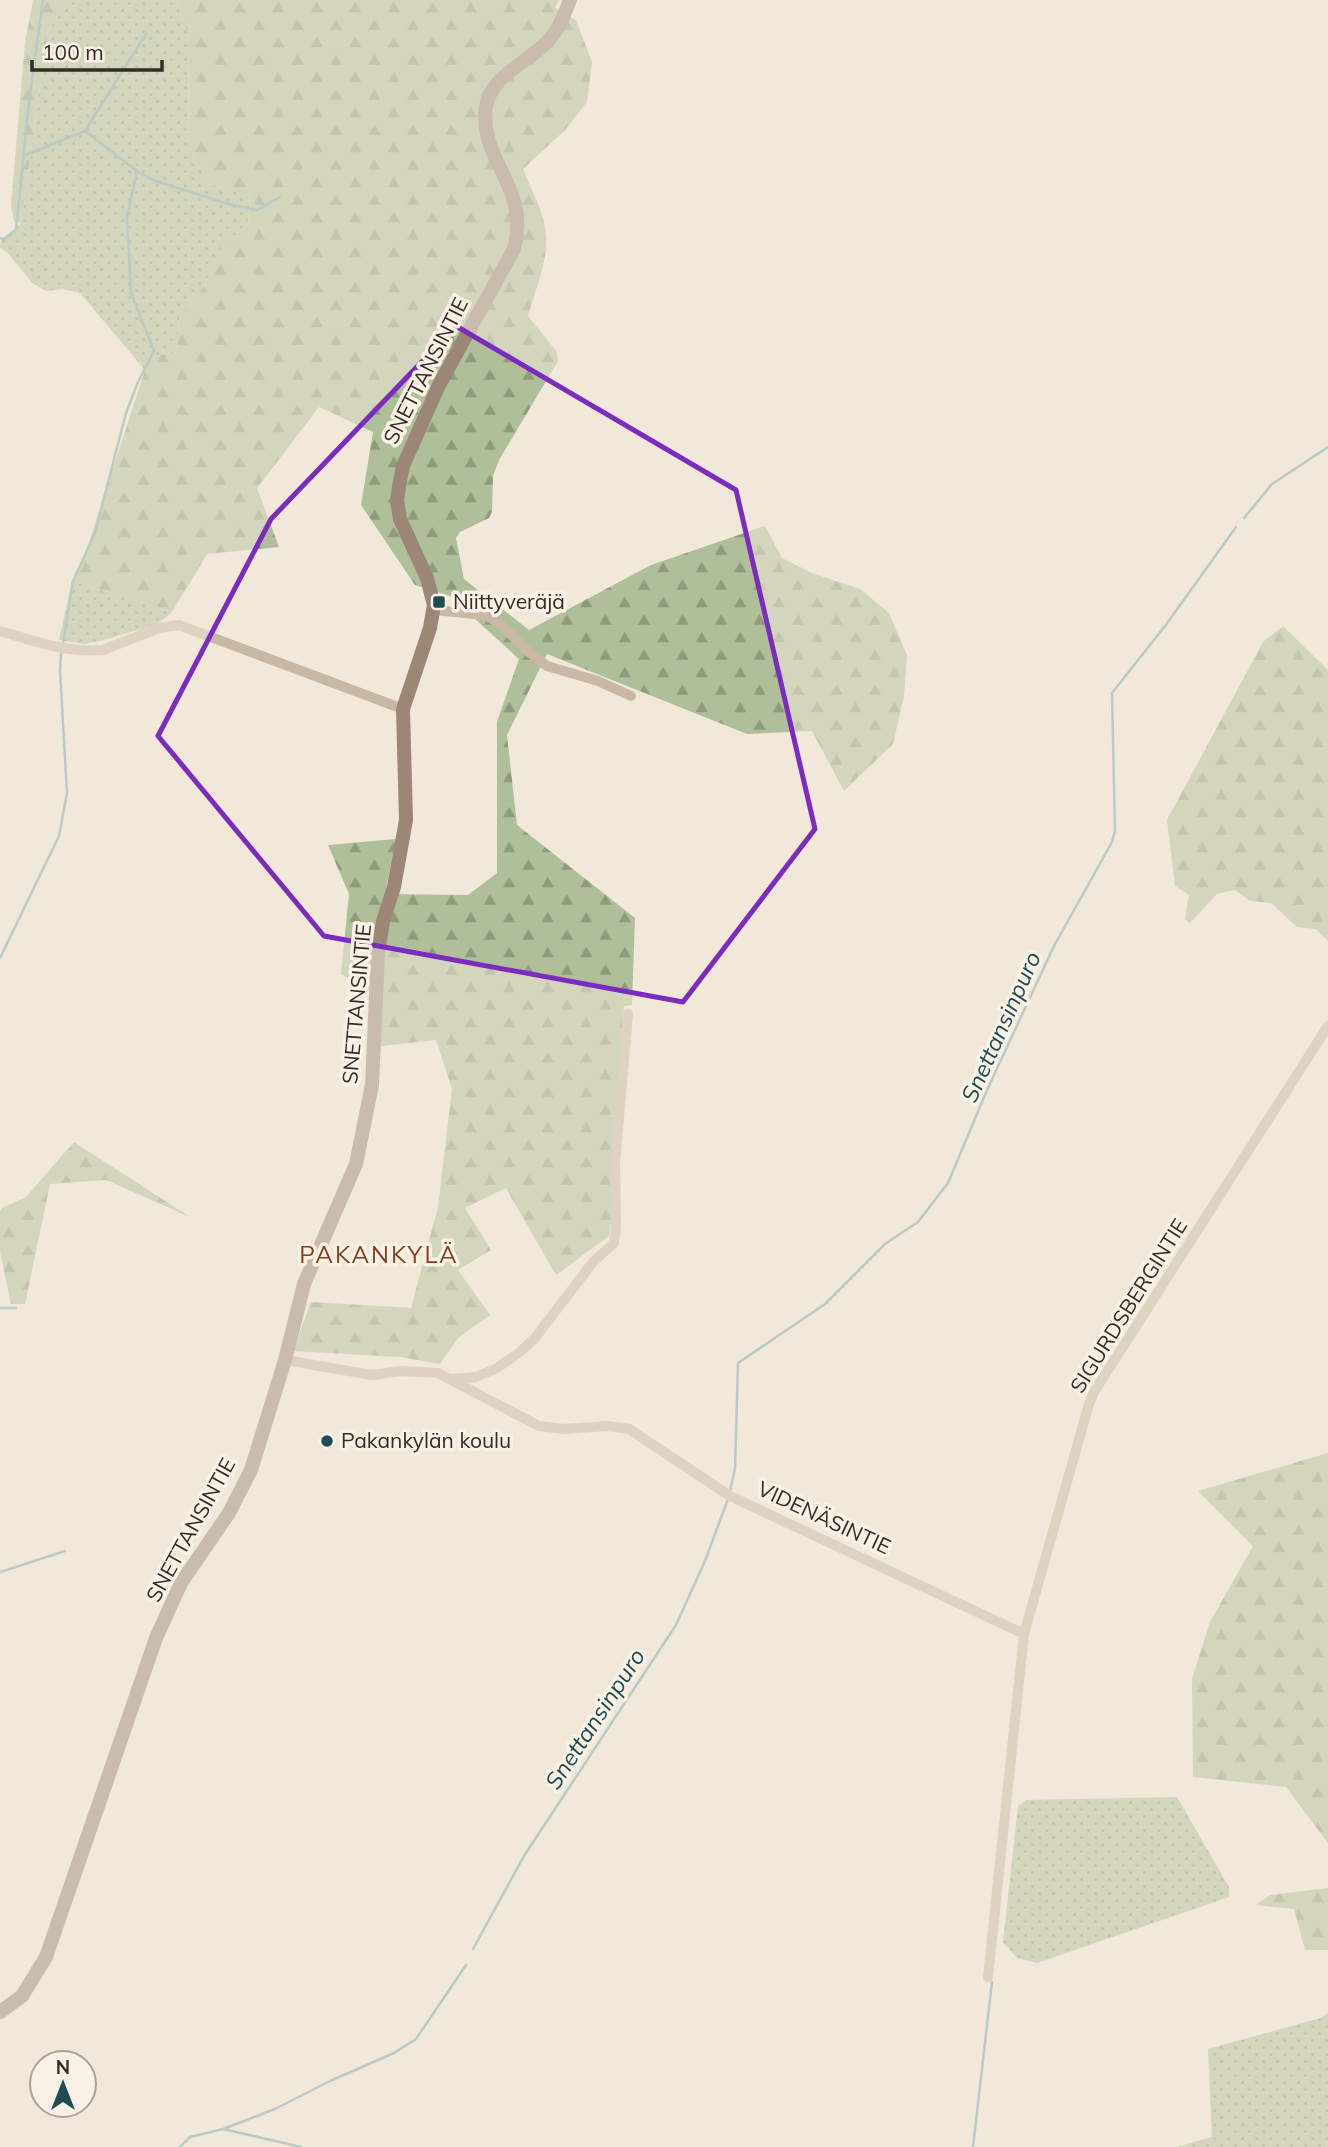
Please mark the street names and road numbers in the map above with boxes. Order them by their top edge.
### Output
street label: SNETTANSINTIE [377,293,473,448]
street label: SNETTANSINTIE [336,923,376,1085]
street label: SIGURDSBERGINTIE [1064,1214,1192,1397]
street label: SNETTANSINTIE [140,1453,240,1606]
street label: VIDENÄSINTIE [754,1475,895,1559]

